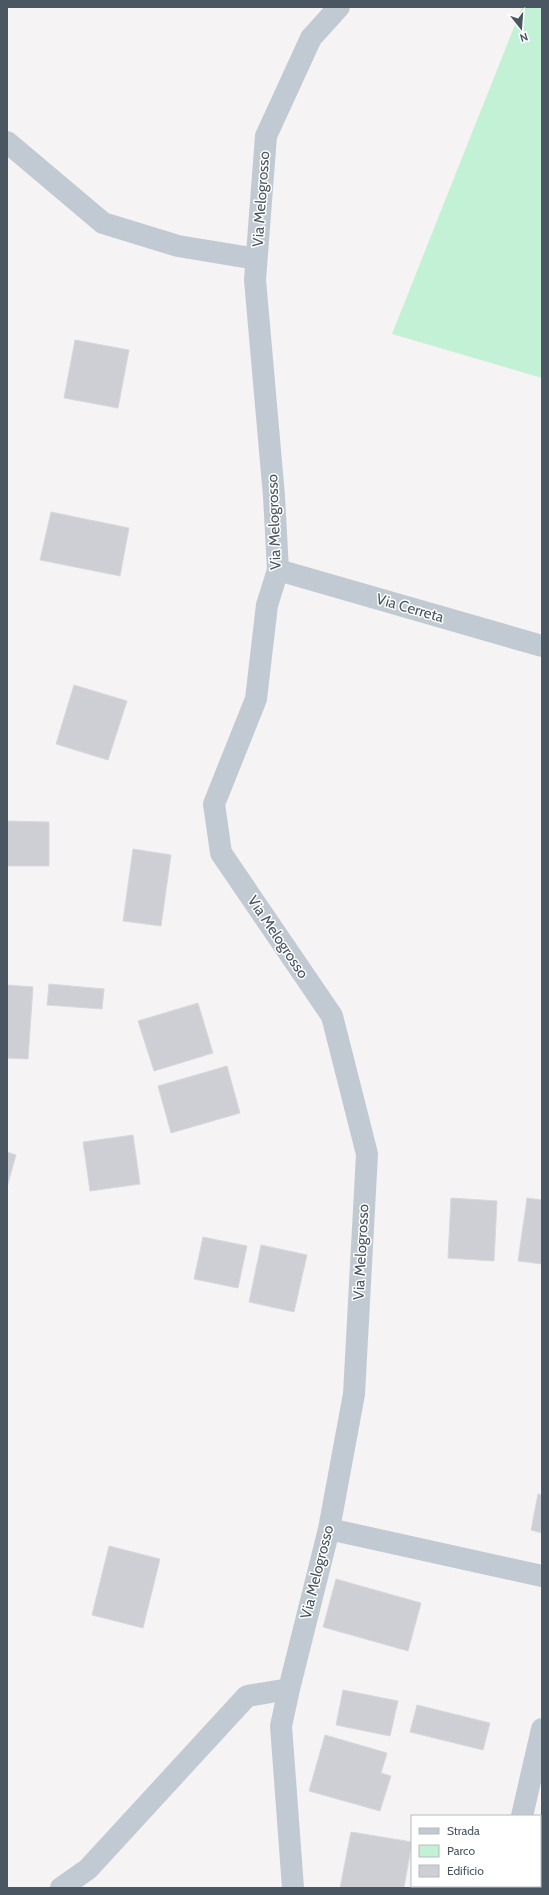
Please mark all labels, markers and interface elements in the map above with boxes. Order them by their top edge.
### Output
north arrow [501,8,541,48]
text: N [518,30,530,45]
street label: Via Melogrosso [249,151,273,247]
street label: Via Melogrosso [263,474,285,570]
street label: Via Cerreta [374,590,447,626]
street label: Via Melogrosso [244,892,312,982]
street label: Via Melogrosso [350,1204,372,1300]
street label: Via Melogrosso [297,1523,337,1621]
legend [411,1815,541,1887]
text: Strada [447,1823,480,1838]
text: Parco [447,1843,475,1858]
text: Edificio [447,1863,484,1878]

